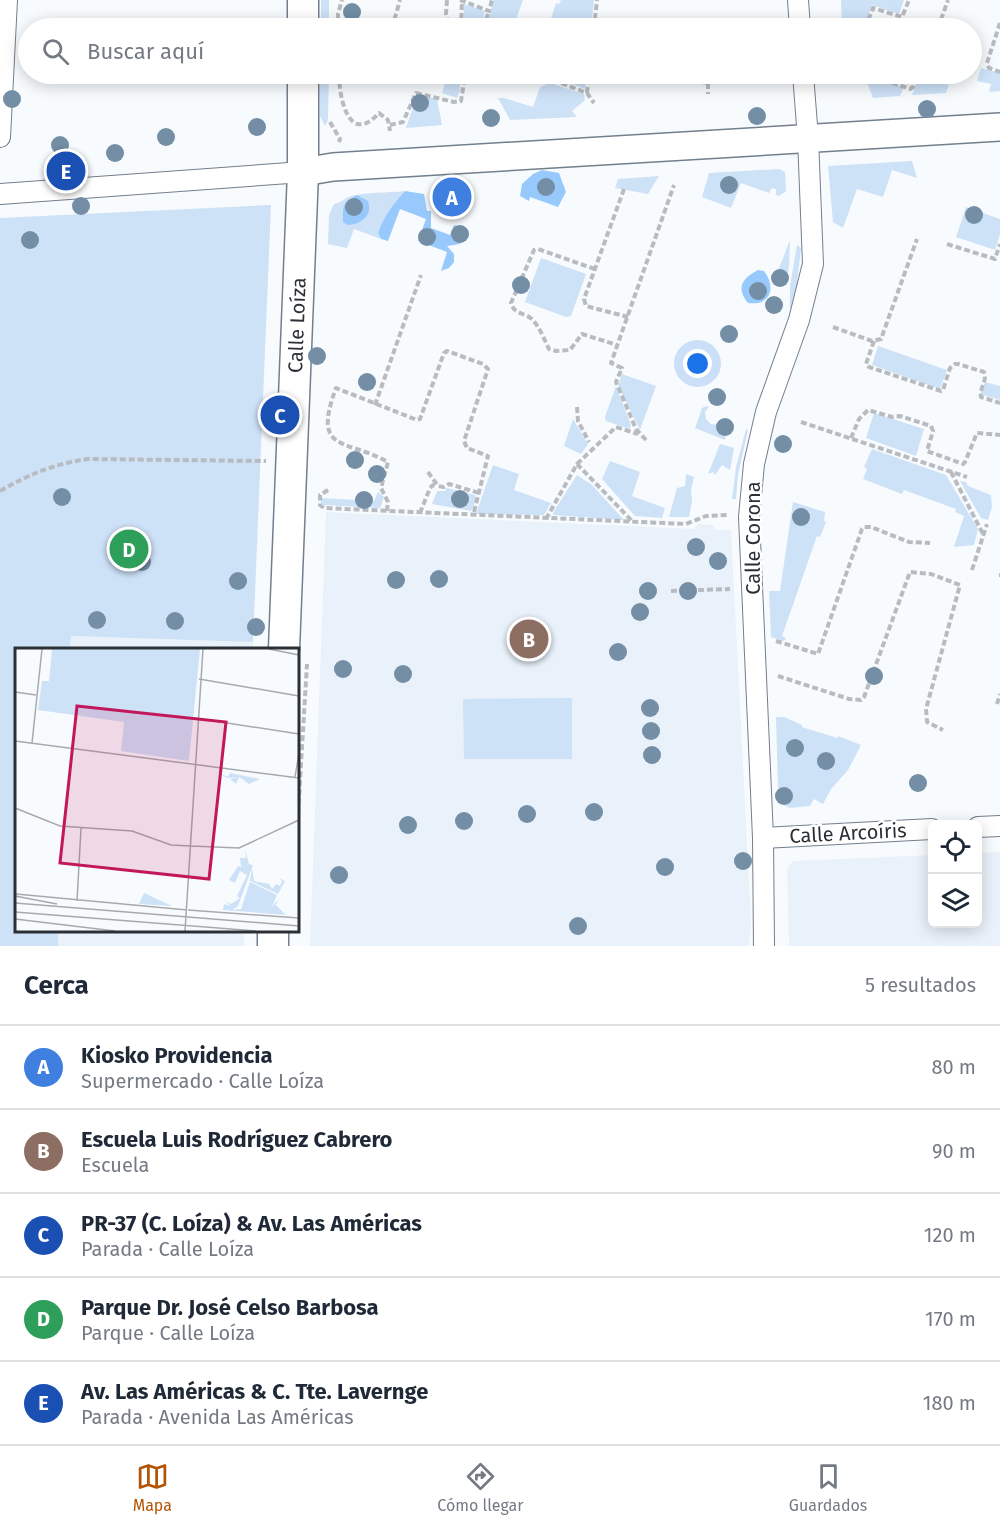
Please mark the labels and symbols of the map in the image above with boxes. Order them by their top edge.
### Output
pin: E [46,148,86,194]
pin: A [432,174,472,220]
street label: Calle Loíza [283,277,311,374]
your location [683,349,712,378]
pin: C [260,392,300,438]
street label: Calle Corona [741,481,765,595]
pin: D [110,526,148,572]
pin: B [510,616,548,662]
inset map [15,648,298,931]
street label: Calle Arcoíris [789,818,907,848]

